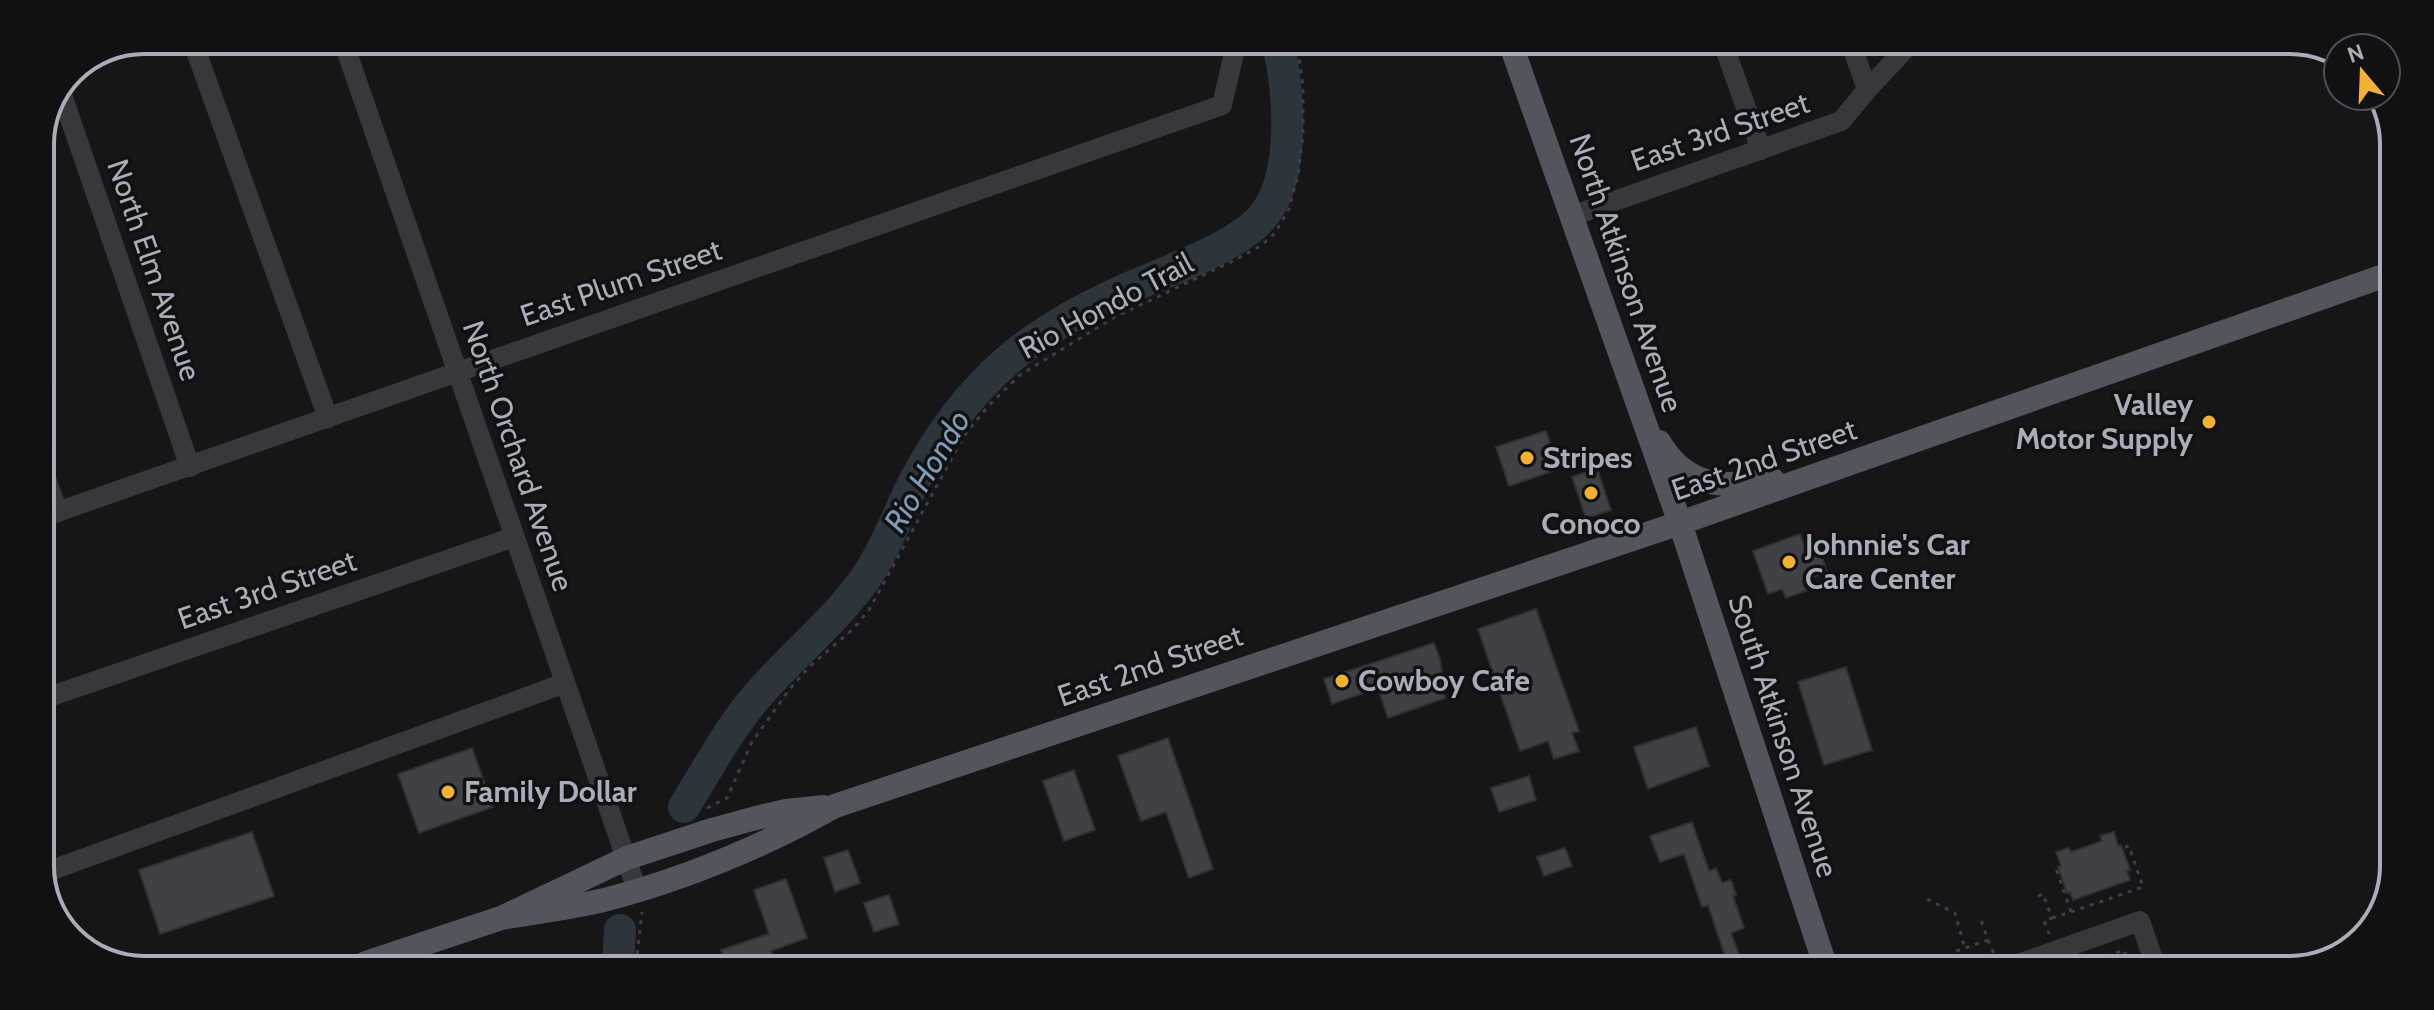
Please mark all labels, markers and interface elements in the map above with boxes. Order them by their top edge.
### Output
north arrow [2322,32,2402,112]
text: N [2344,38,2367,69]
street label: East 3rd Street [1626,84,1814,179]
street label: North Atkinson Avenue [1561,129,1691,417]
street label: North Elm Avenue [99,154,210,385]
street label: East Plum Street [515,231,726,334]
street label: Rio Hondo Trail [1012,244,1199,367]
street label: North Orchard Avenue [455,316,582,596]
place label: Valley Motor Supply [2015,386,2194,457]
water label: Rio Hondo [875,403,978,539]
street label: East 2nd Street [1666,411,1861,508]
marker: Valley Motor Supply [2200,413,2218,431]
place label: Stripes [1543,439,1633,476]
marker: Stripes [1518,449,1536,467]
marker: Conoco [1582,484,1600,502]
place label: Conoco [1541,505,1641,542]
place label: Johnnie's Car Care Center [1804,526,1970,597]
street label: East 3rd Street [173,542,361,637]
marker: Johnnie's Car Care Center [1780,553,1798,571]
street label: South Atkinson Avenue [1720,590,1847,882]
street label: East 2nd Street [1052,617,1247,714]
place label: Cowboy Cafe [1358,662,1530,699]
marker: Cowboy Cafe [1333,672,1351,690]
place label: Family Dollar [464,773,637,810]
marker: Family Dollar [439,783,457,801]

